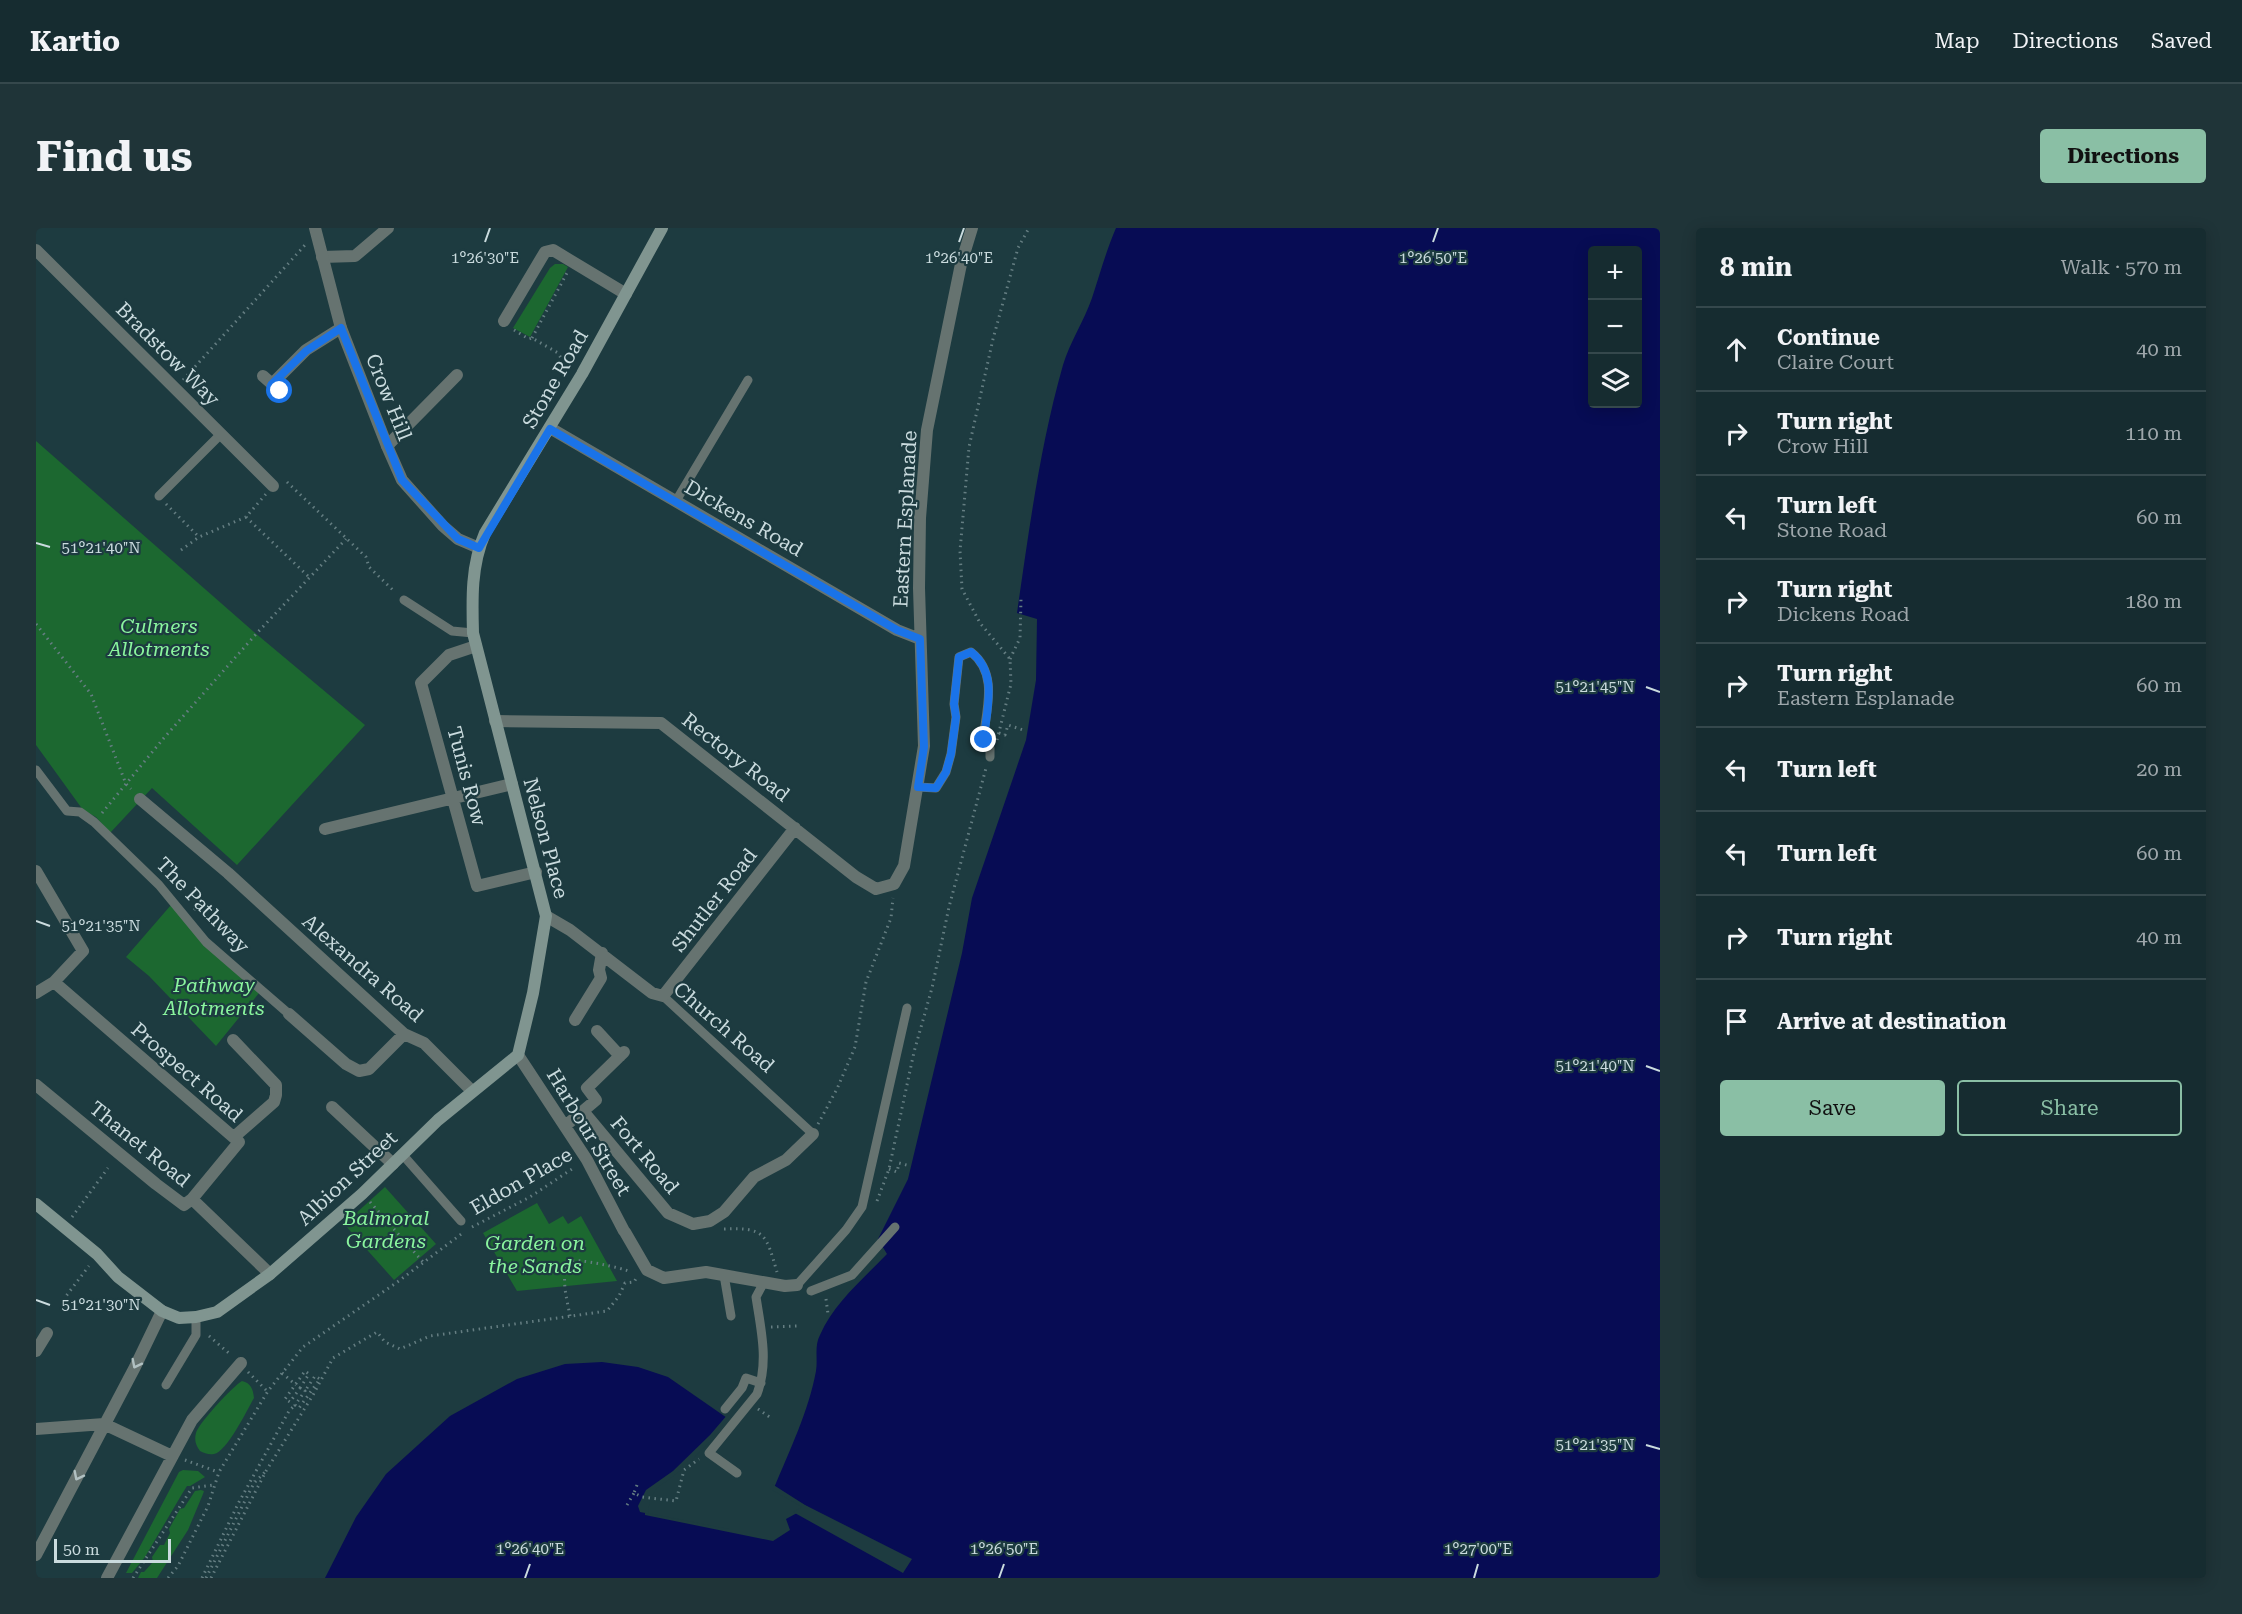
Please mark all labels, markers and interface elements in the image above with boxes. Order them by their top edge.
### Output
text: Kartio [30,25,120,58]
text: Map [1935,29,1979,53]
text: Directions [2012,29,2118,53]
text: Saved [2151,29,2212,53]
button: Directions [2040,129,2206,183]
text: Find us [36,132,193,181]
map controls [1588,246,1642,408]
button: + [1588,246,1642,300]
text: 1°26'30"E [451,249,519,267]
text: 1°26'40"E [925,249,993,267]
text: 1°26'50"E [1399,249,1467,267]
text: 8 min [1720,252,1792,282]
text: Walk · 570 m [2061,255,2182,279]
street label: Bradstow Way [111,297,225,411]
button: − [1588,300,1642,354]
street label: Stone Road [517,325,593,433]
text: Continue [1777,325,1880,350]
icon: ahead [1720,333,1753,366]
text: 40 m [2136,337,2182,361]
street label: Crow Hill [361,350,417,444]
text: Claire Court [1777,350,1894,374]
button: layers [1588,354,1642,408]
route start [266,377,292,403]
text: Turn right [1777,409,1892,434]
icon: right [1720,417,1753,450]
text: 110 m [2125,421,2182,445]
street label: Eastern Esplanade [888,430,922,608]
text: Crow Hill [1777,434,1868,458]
street label: Dickens Road [681,474,808,562]
text: Turn left [1777,493,1877,518]
icon: left [1720,501,1753,534]
text: 60 m [2136,505,2182,529]
text: Stone Road [1777,518,1887,542]
text: 51°21'40"N [61,539,141,557]
text: Turn right [1777,577,1892,602]
icon: right [1720,585,1753,618]
text: 180 m [2125,589,2182,613]
text: Dickens Road [1777,602,1910,626]
park label: Culmers Allotments [107,614,210,661]
text: Turn right [1777,661,1892,686]
icon: right [1720,669,1753,702]
text: 60 m [2136,673,2182,697]
text: 51°21'45"N [1555,678,1635,696]
text: Eastern Esplanade [1777,686,1955,710]
street label: Rectory Road [677,708,795,807]
street label: Tunis Row [442,724,492,829]
route end [970,726,996,752]
icon: left [1720,753,1753,786]
text: Turn left [1777,757,1877,782]
text: 20 m [2136,757,2182,781]
street label: Nelson Place [518,775,574,901]
icon: left [1720,837,1753,870]
text: Turn left [1777,841,1877,866]
text: 60 m [2136,841,2182,865]
street label: Shutler Road [666,843,762,957]
street label: The Pathway [151,852,255,958]
street label: Alexandra Road [298,909,428,1027]
text: 51°21'35"N [61,917,141,935]
icon: right [1720,921,1753,954]
text: Turn right [1777,925,1892,950]
text: 40 m [2136,925,2182,949]
park label: Pathway Allotments [162,973,265,1020]
street label: Church Road [669,977,779,1077]
icon: arrive [1720,1005,1753,1038]
text: Arrive at destination [1777,1009,2006,1034]
street label: Prospect Road [126,1017,248,1127]
text: 51°21'40"N [1555,1057,1635,1075]
street label: Harbour Street [542,1064,637,1200]
button: Save [1720,1080,1945,1136]
button: Share [1957,1080,2182,1136]
street label: Thanet Road [85,1096,195,1192]
street label: Fort Road [606,1111,684,1199]
street label: Albion Street [292,1125,402,1230]
street label: Eldon Place [466,1142,576,1220]
park label: Balmoral Gardens [342,1206,429,1253]
park label: Garden on the Sands [485,1231,585,1278]
text: 51°21'30"N [61,1296,141,1314]
one-way arrow [132,1358,144,1369]
text: 51°21'35"N [1555,1436,1635,1454]
one-way arrow [74,1470,85,1480]
scale bar [54,1536,171,1564]
text: 50 m [63,1540,100,1559]
text: 1°26'40"E [496,1540,564,1558]
text: 1°26'50"E [970,1540,1038,1558]
text: 1°27'00"E [1444,1540,1512,1558]

